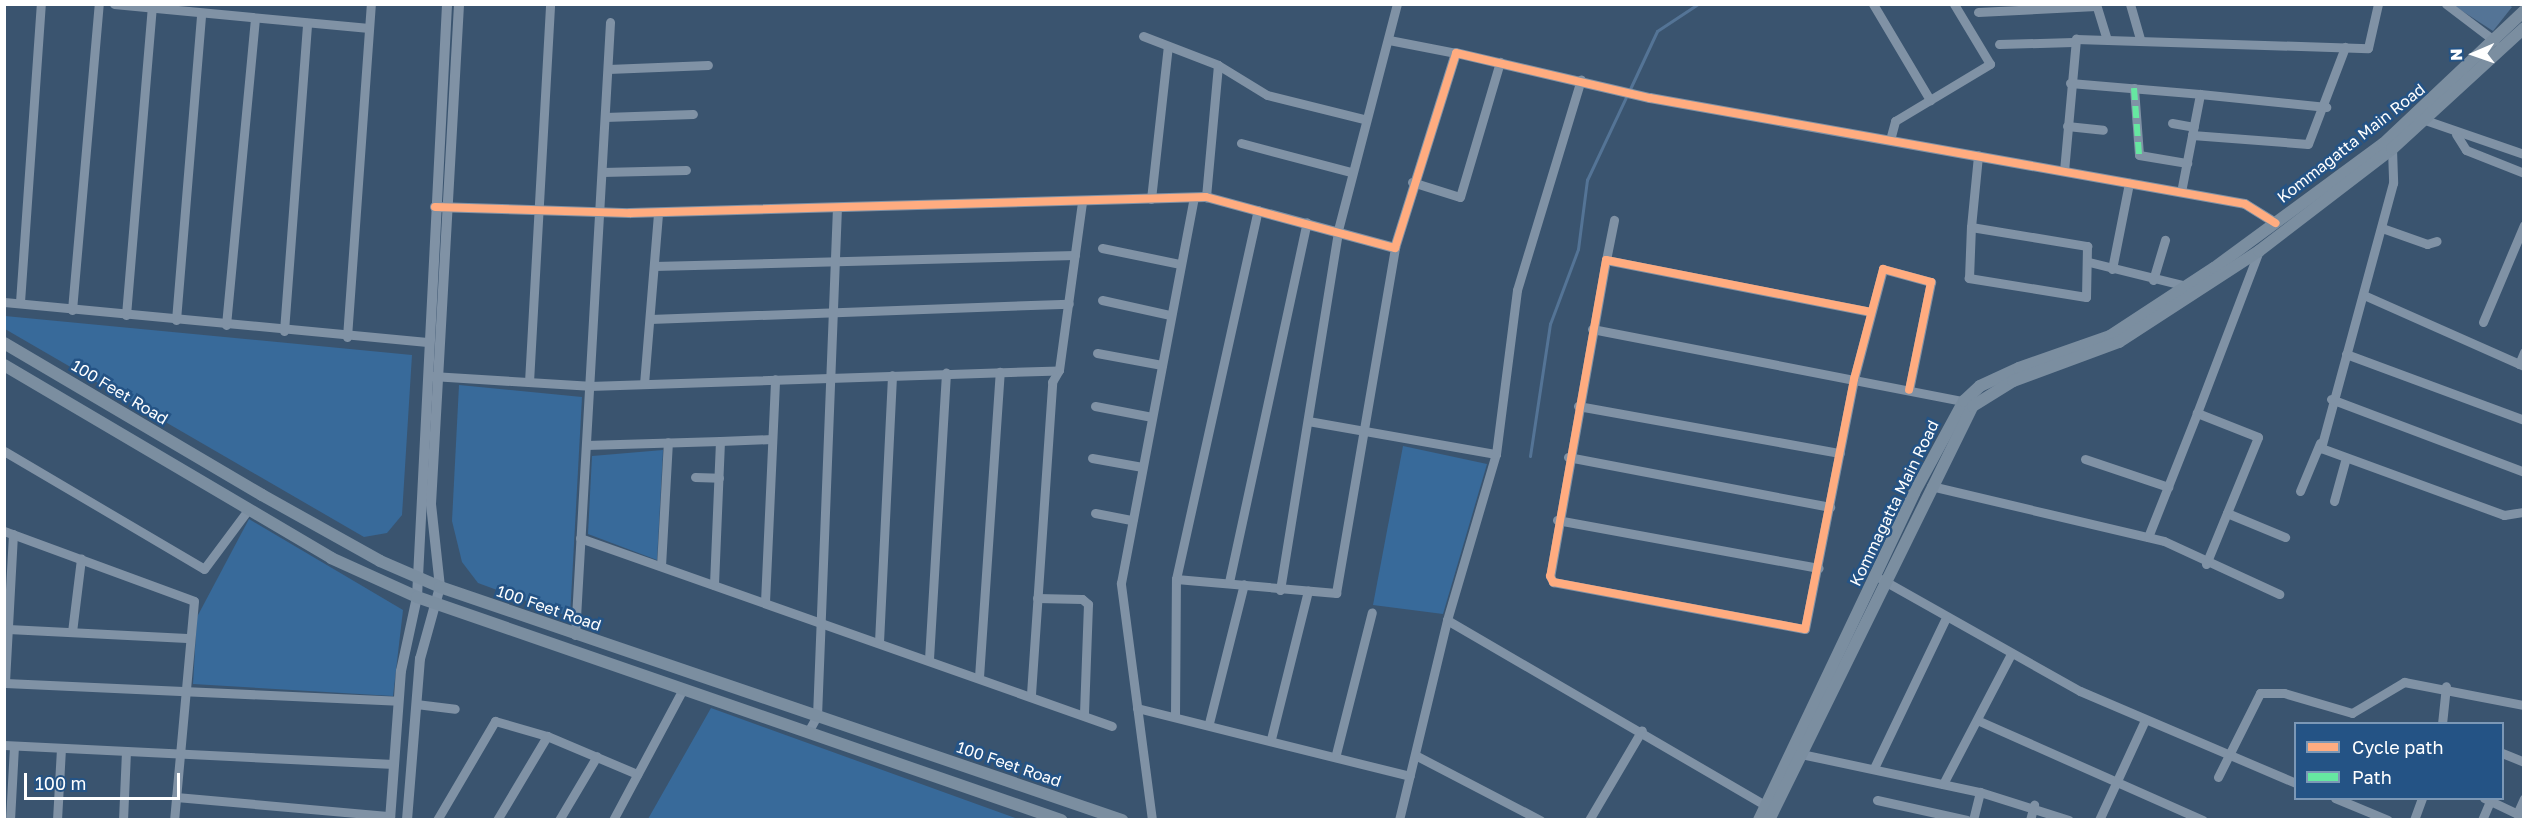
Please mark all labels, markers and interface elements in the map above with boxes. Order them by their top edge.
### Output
north arrow [2444,24,2504,84]
text: N [2446,48,2466,61]
street label: Kommagatta Main Road [2273,79,2429,207]
street label: 100 Feet Road [68,356,172,428]
street label: Kommagatta Main Road [1845,417,1943,589]
street label: 100 Feet Road [494,581,604,635]
legend [2294,722,2504,800]
text: Cycle path [2352,736,2444,758]
street label: 100 Feet Road [954,737,1064,791]
scale bar [27,761,183,799]
text: Path [2352,766,2392,788]
text: 100 m [35,772,86,794]

